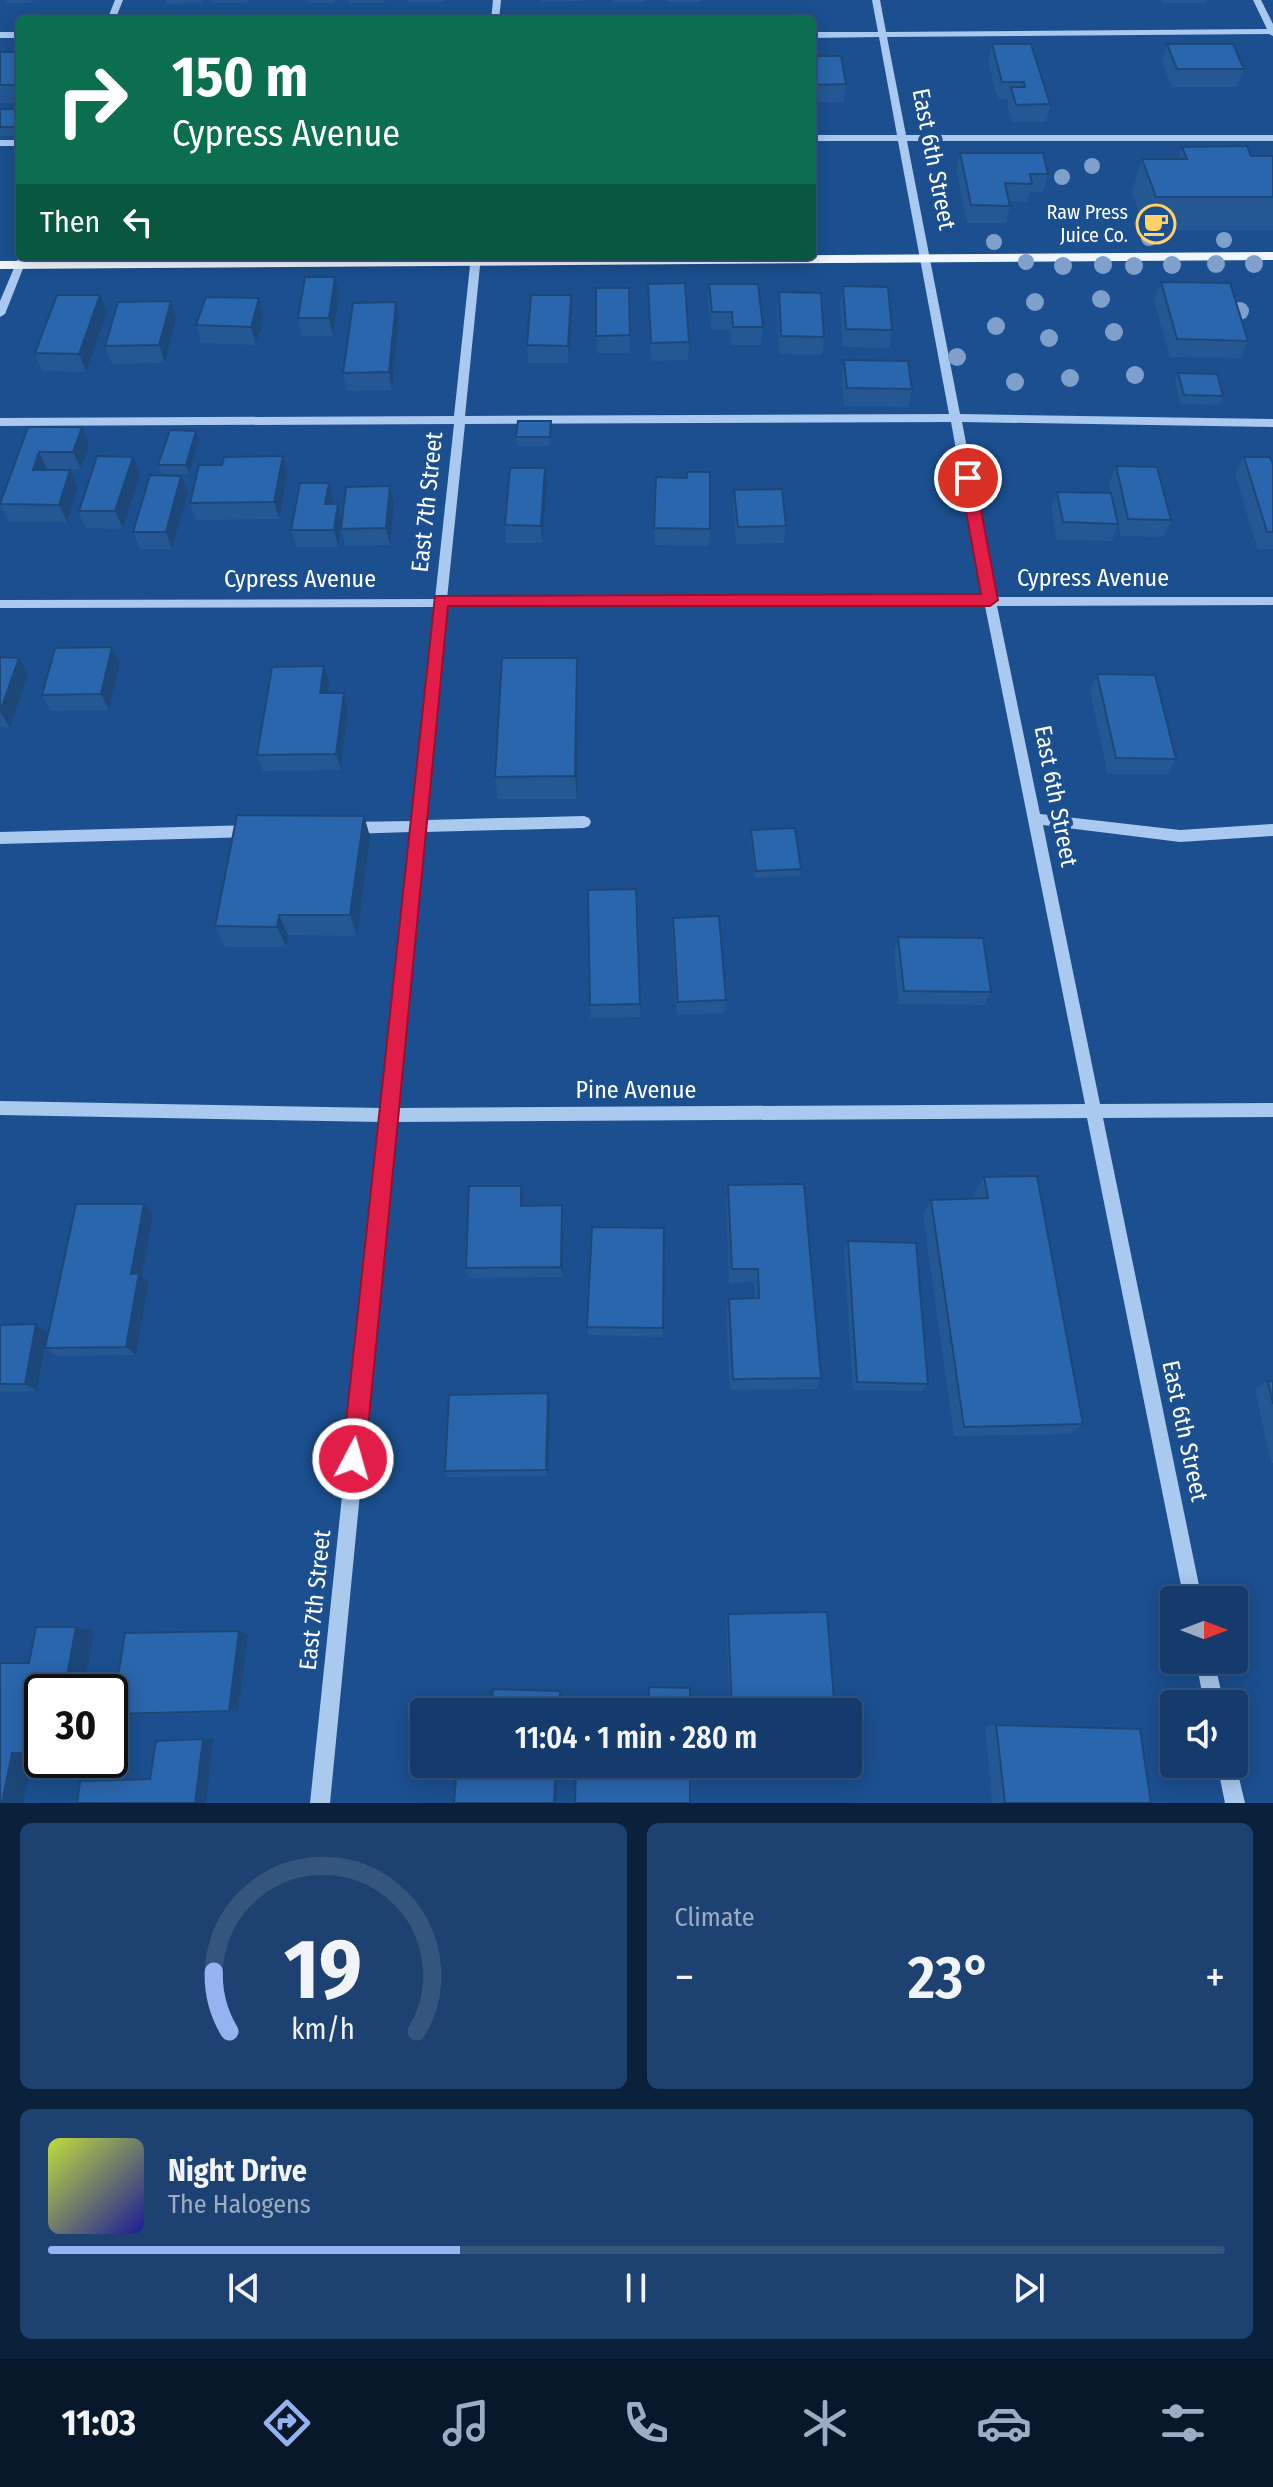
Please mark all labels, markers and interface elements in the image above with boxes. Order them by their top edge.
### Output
text: 150 m [172,44,308,111]
icon: right [40,48,144,152]
street label: East 6th Street [907,86,961,232]
text: Cypress Avenue [172,112,400,156]
icon: left [116,200,160,244]
place label: Raw Press Juice Co. [1047,200,1128,247]
cafe icon: Raw Press Juice Co. [1135,203,1177,245]
text: Then [40,204,100,240]
street label: East 7th Street [406,430,448,574]
pin [934,444,1002,512]
icon: arrive [946,456,990,500]
street label: Cypress Avenue [1017,564,1169,592]
street label: Cypress Avenue [224,565,376,593]
street label: East 6th Street [1029,723,1083,869]
street label: Pine Avenue [576,1076,696,1104]
street label: East 6th Street [1156,1358,1214,1504]
position arrow [311,1417,395,1501]
street label: East 7th Street [294,1528,336,1672]
north arrow [1160,1586,1248,1674]
map controls [1160,1586,1248,1778]
speed limit sign: 30 [24,1674,128,1778]
button: sound [1160,1690,1248,1778]
text: 11:04 · 1 min · 280 m [515,1720,757,1756]
text: Climate [675,1902,755,1933]
text: 19 [284,1920,362,2020]
text: 23° [908,1942,992,2014]
text: − [675,1951,694,2004]
text: + [1205,1951,1225,2004]
text: km/h [291,2012,355,2047]
text: Night Drive [168,2153,307,2189]
text: The Halogens [168,2189,311,2220]
icon: previous [222,2266,266,2310]
icon: pause [614,2266,658,2310]
icon: next [1007,2266,1051,2310]
icon: directions [259,2395,315,2451]
icon: music [438,2395,494,2451]
icon: phone [618,2395,674,2451]
icon: climate [797,2395,853,2451]
icon: car [976,2395,1032,2451]
icon: filters [1155,2395,1211,2451]
text: 11:03 [62,2401,136,2445]

